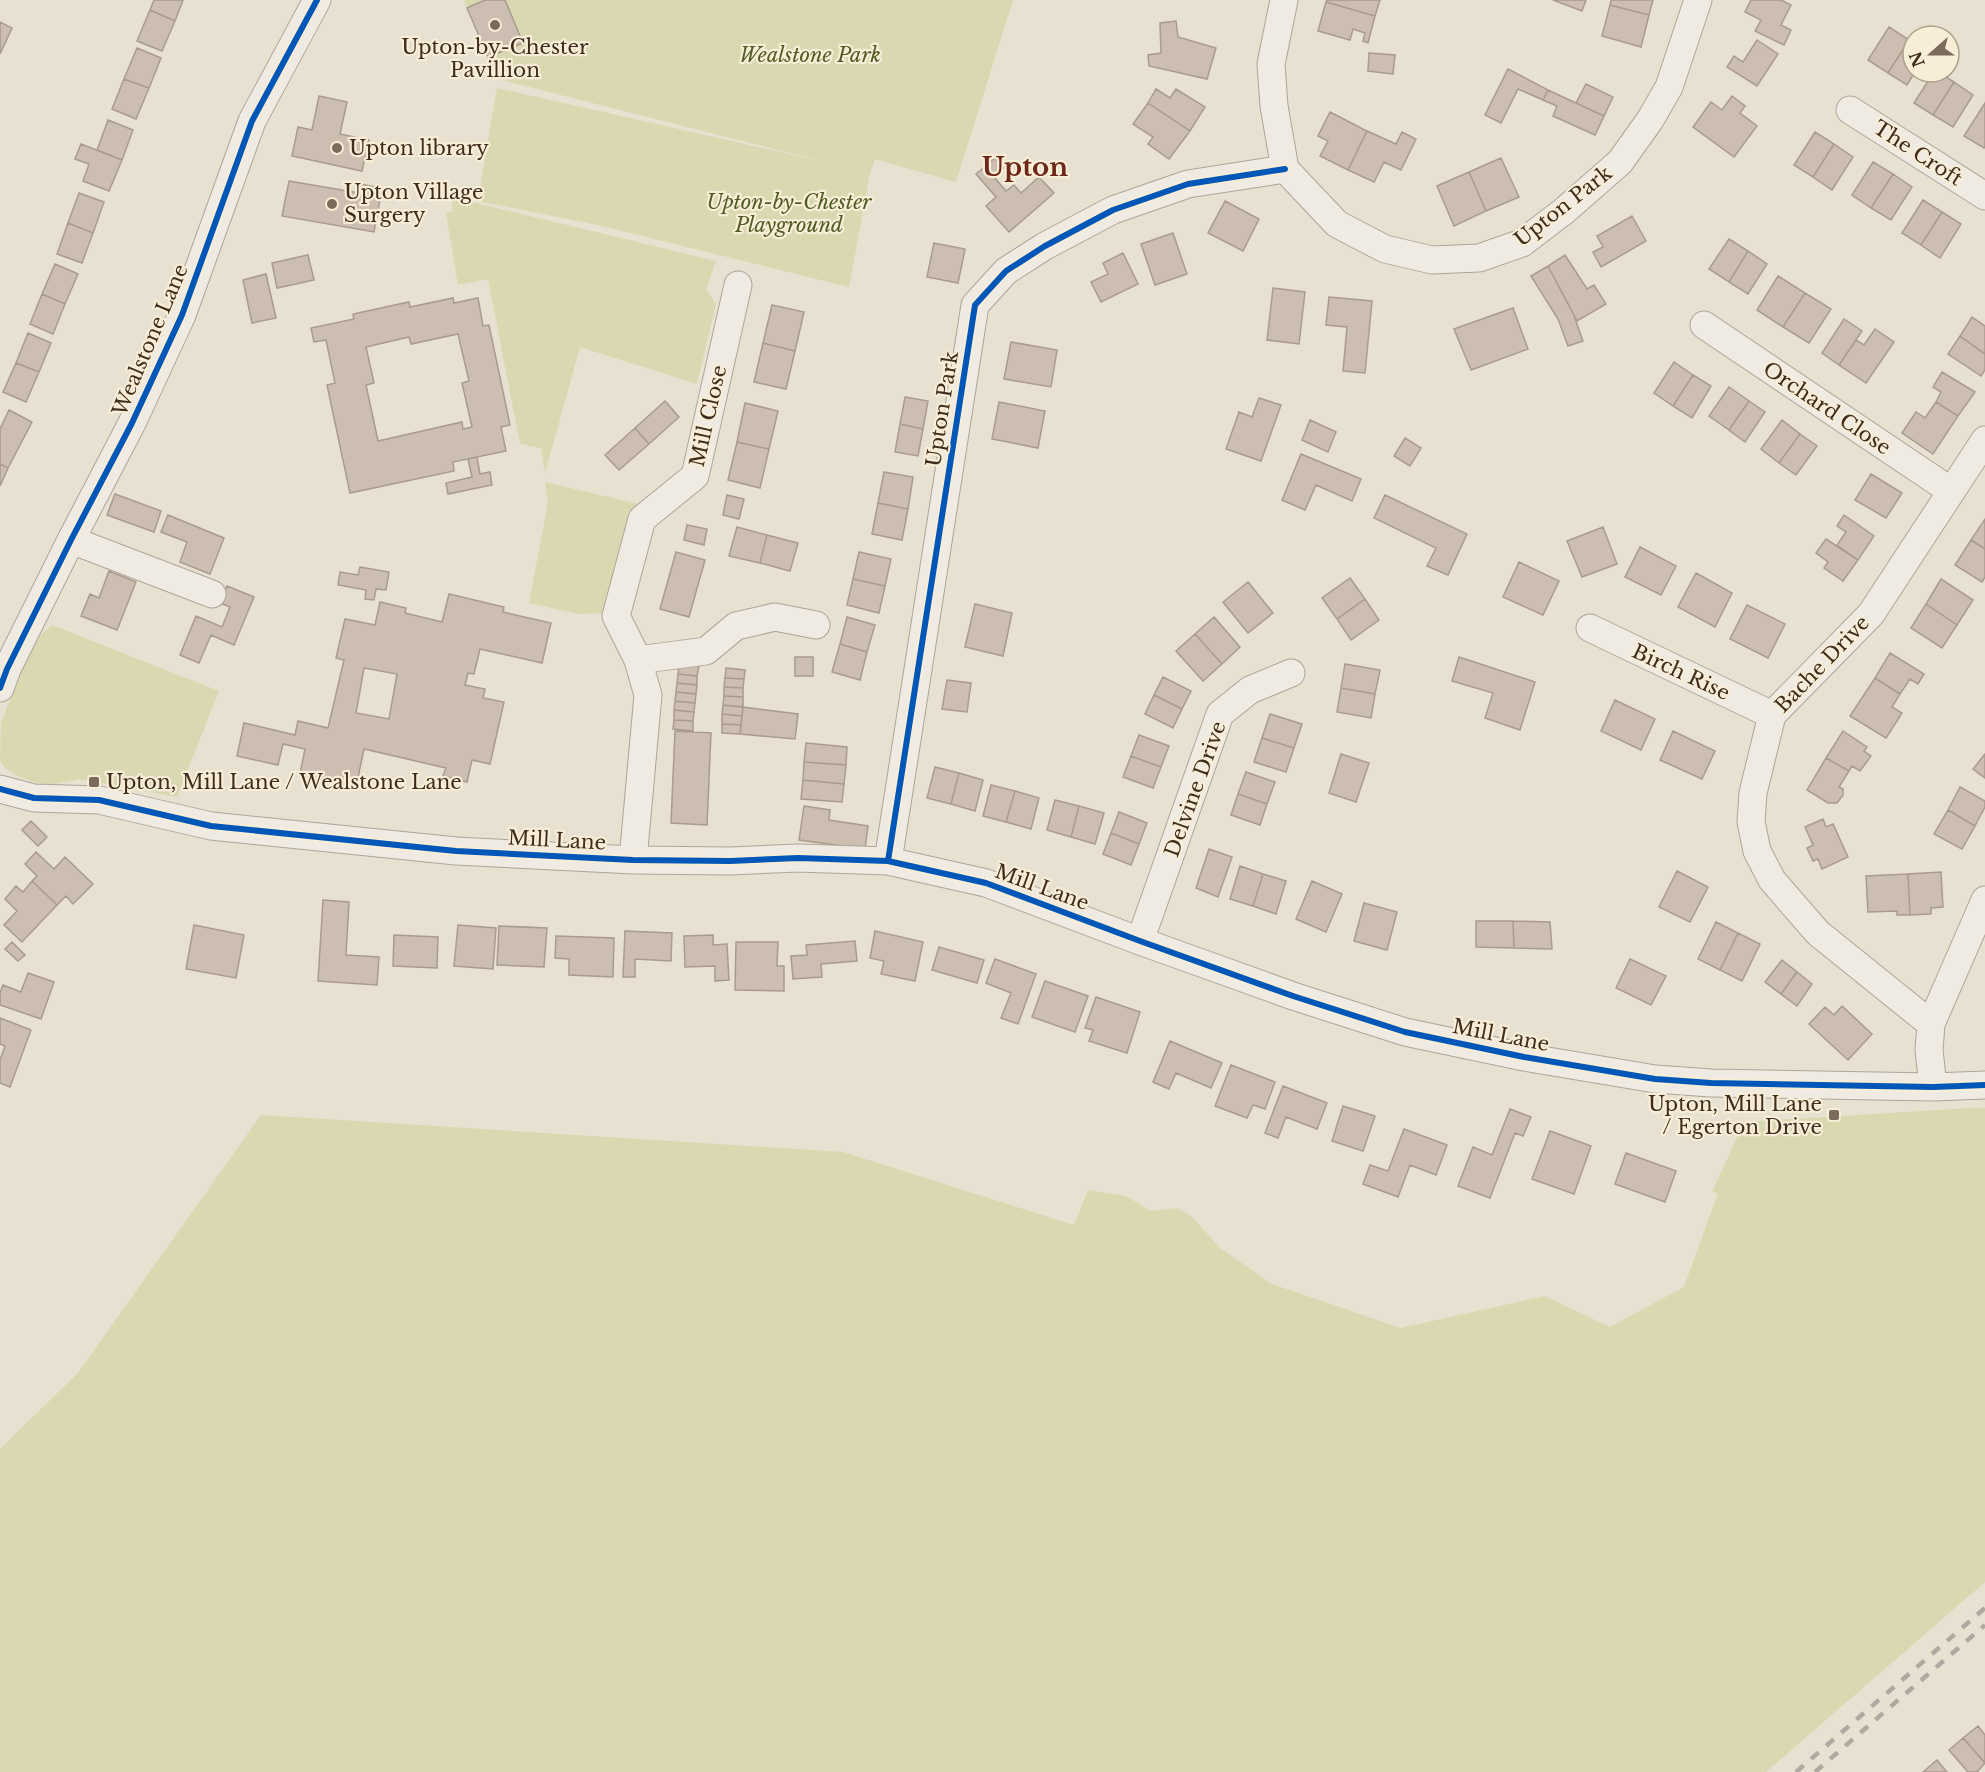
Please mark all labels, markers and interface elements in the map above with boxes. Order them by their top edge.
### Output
marker: Upton-by-Chester Pavillion [488,18,502,32]
north arrow [1901,24,1961,84]
place label: Upton-by-Chester Pavillion [401,35,589,82]
park label: Wealstone Park [739,43,881,67]
text: N [1905,49,1929,70]
street label: The Croft [1869,115,1967,191]
place label: Upton library [349,136,489,160]
marker: Upton library [330,141,344,155]
district label: Upton [982,151,1068,183]
street label: Upton Park [1510,160,1617,251]
place label: Upton Village Surgery [344,180,483,227]
park label: Upton-by-Chester Playground [707,190,872,237]
marker: Upton Village Surgery [325,197,339,211]
street label: Wealstone Lane [107,260,193,420]
street label: Upton Park [921,349,963,469]
street label: Orchard Close [1759,357,1895,459]
street label: Mill Close [685,363,731,469]
street label: Bache Drive [1770,611,1874,717]
street label: Birch Rise [1628,639,1734,705]
street label: Delvine Drive [1159,718,1231,860]
place label: Upton, Mill Lane / Wealstone Lane [106,770,462,794]
marker: Upton, Mill Lane / Wealstone Lane [87,775,101,789]
street label: Mill Lane [507,825,607,855]
street label: Mill Lane [992,859,1092,915]
street label: Mill Lane [1450,1014,1552,1056]
place label: Upton, Mill Lane / Egerton Drive [1648,1092,1822,1139]
marker: Upton, Mill Lane / Egerton Drive [1827,1108,1841,1122]

